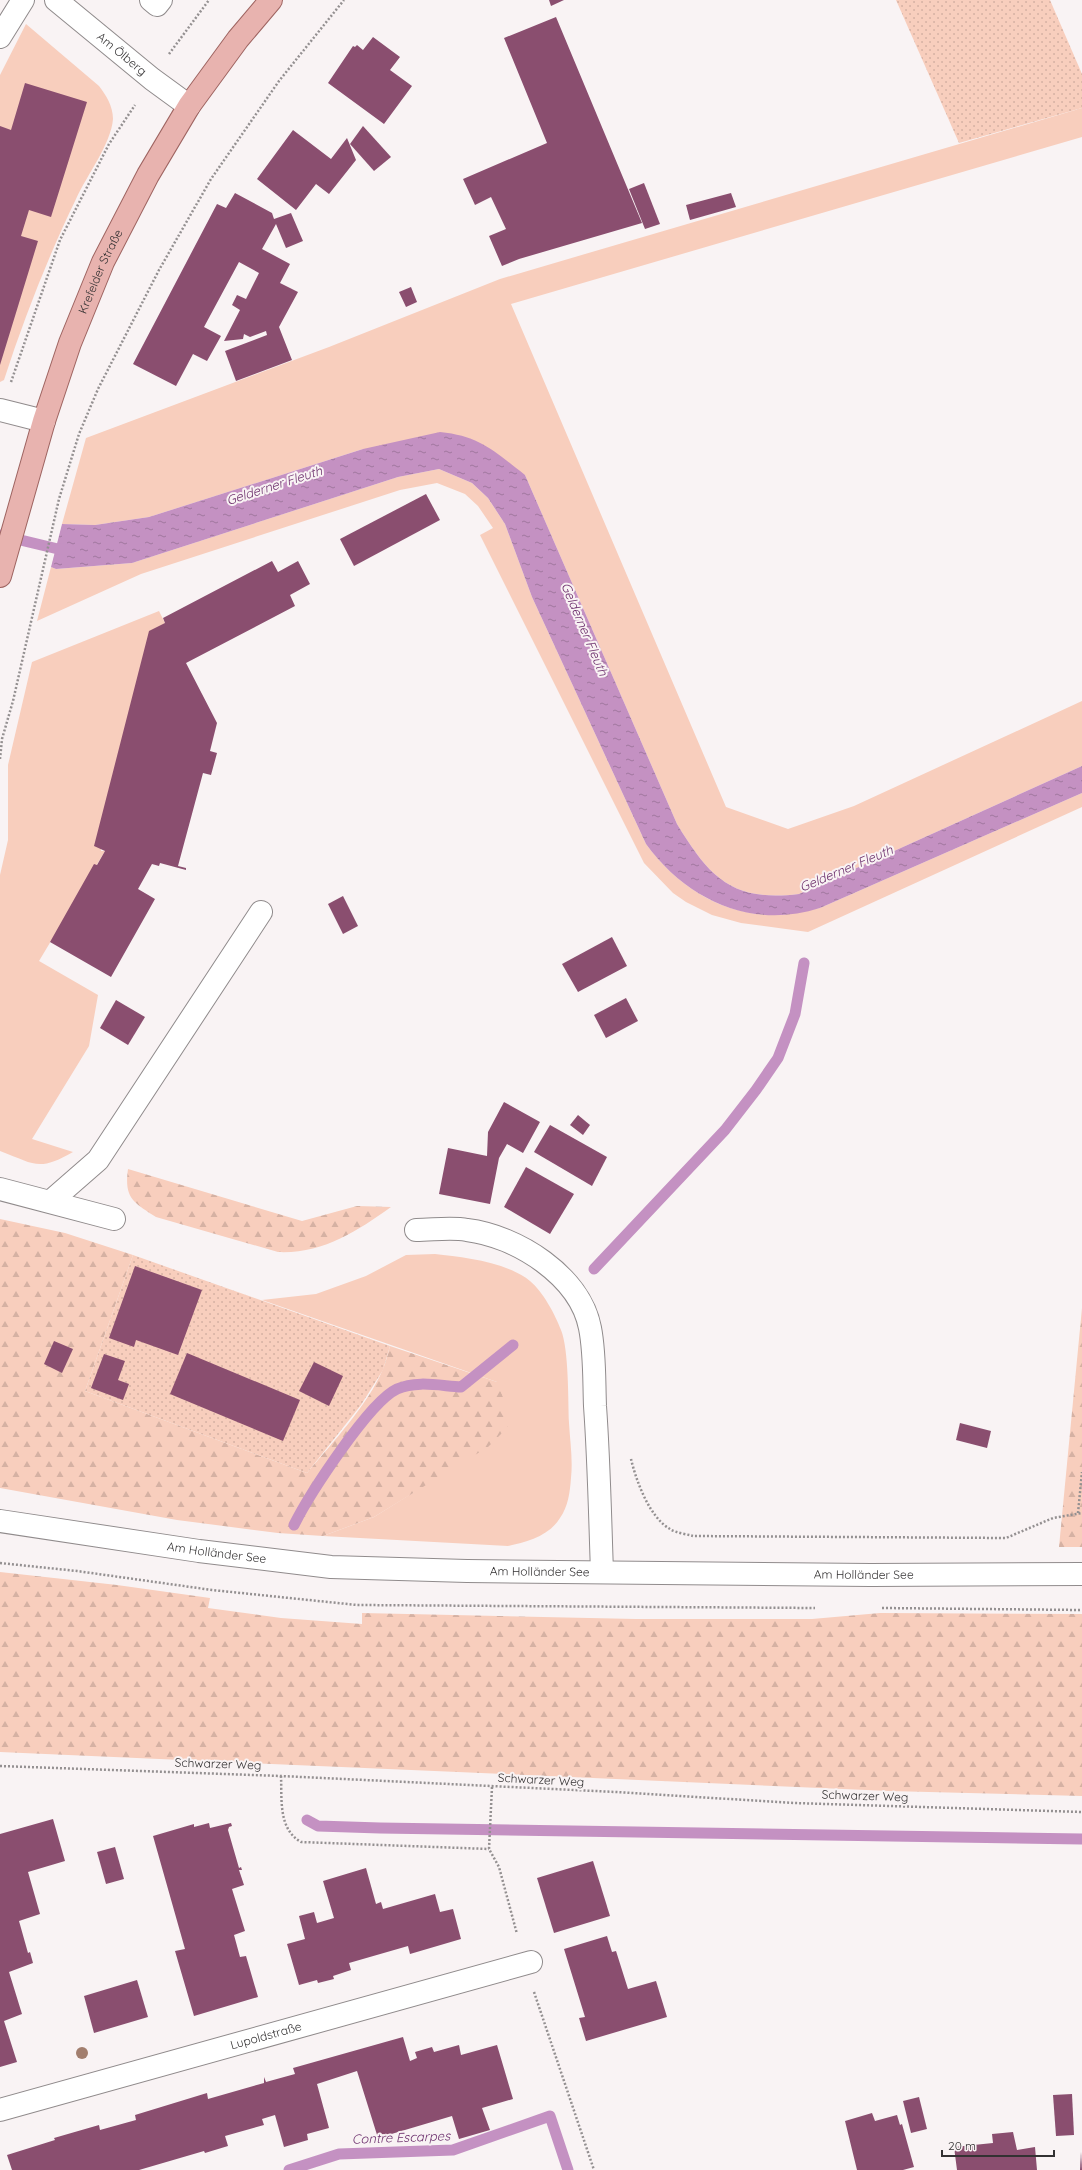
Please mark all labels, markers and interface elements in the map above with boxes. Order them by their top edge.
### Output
street label: Am Ölberg [94,29,150,78]
street label: Krefelder Straße [75,226,126,316]
water label: Gelderner Fleuth [224,462,324,508]
water label: Gelderner Fleuth [558,580,612,679]
water label: Gelderner Fleuth [797,841,896,895]
street label: Am Holländer See [166,1538,267,1566]
street label: Am Holländer See [490,1563,590,1579]
street label: Am Holländer See [814,1566,914,1582]
street label: Schwarzer Weg [174,1754,262,1773]
street label: Schwarzer Weg [497,1770,585,1789]
street label: Schwarzer Weg [821,1786,909,1805]
street label: Lupoldstraße [228,2018,303,2052]
water label: Contre Escarpes [352,2127,451,2147]
scale bar [942,2132,1054,2158]
text: 20 m [948,2138,976,2153]

